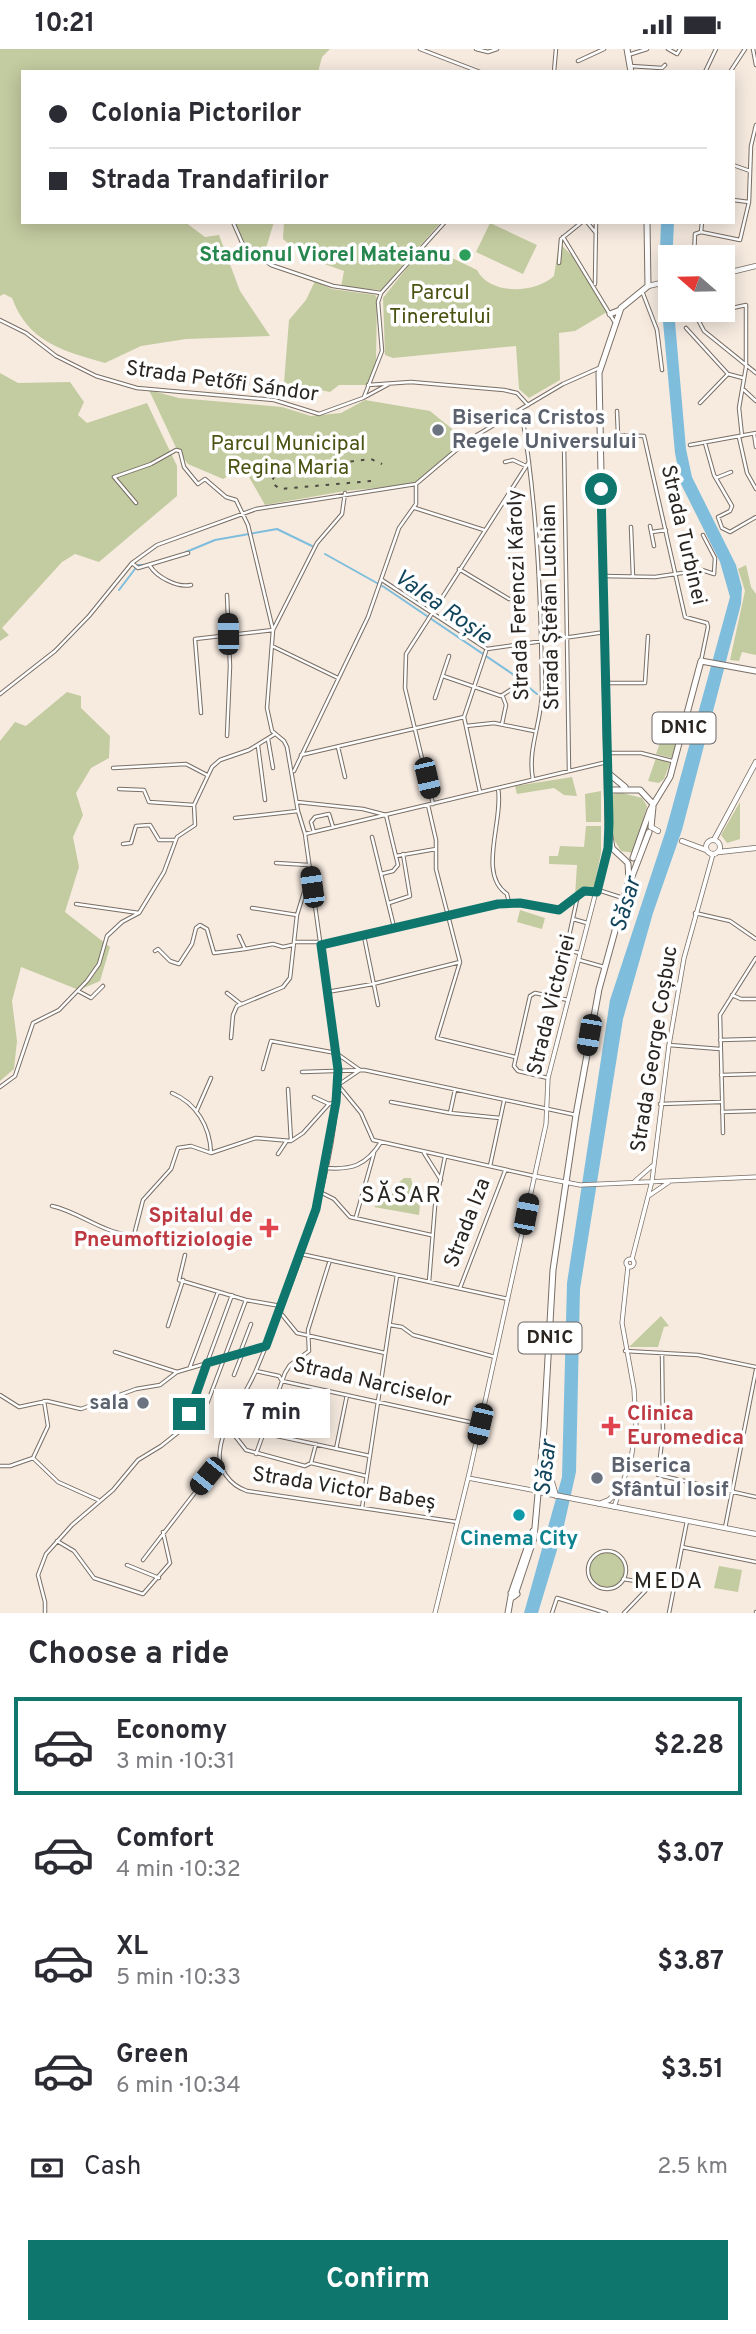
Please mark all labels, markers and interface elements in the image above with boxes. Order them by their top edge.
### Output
text: 10:21 [35,8,95,41]
text: Colonia Pictorilor [91,98,301,131]
text: Strada Trandafirilor [91,165,329,198]
place label: Stadionul Viorel Mateianu [199,242,451,269]
north arrow [658,245,735,322]
map controls [658,245,735,322]
marker: Stadionul Viorel Mateianu [457,247,473,263]
park label: Parcul Tineretului [389,280,491,331]
street label: Strada Petőfi Sándor [124,355,320,409]
place label: Biserica Cristos Regele Universului [452,405,637,456]
marker: Biserica Cristos Regele Universului [430,422,446,438]
park label: Parcul Municipal Regina Maria [211,431,365,482]
street label: Strada Turbinei [654,462,712,608]
route start [585,473,617,505]
street label: Strada Ferenczi Károly [502,489,536,701]
street label: Strada Ștefan Luchian [536,503,566,711]
water label: Valea Roșie [387,564,498,653]
car [218,613,239,655]
road number: DN1C [652,713,716,743]
car [413,755,442,801]
car [299,865,326,909]
water label: Săsar [605,872,650,936]
street label: Strada Victoriei [521,932,583,1078]
street label: Strada George Coșbuc [625,944,685,1154]
car [576,1012,603,1058]
street label: Strada Iza [439,1174,497,1272]
district label: SĂSAR [361,1180,443,1211]
car [512,1191,541,1237]
place label: Spitalul de Pneumoftiziologie [74,1203,253,1254]
marker: Spitalul de Pneumoftiziologie [259,1218,279,1238]
road number: DN1C [518,1323,582,1353]
street label: Strada Narciselor [290,1352,454,1414]
callout: 7 min [214,1389,329,1439]
place label: sala [89,1390,129,1417]
marker: sala [135,1395,151,1411]
route end [173,1398,205,1430]
text: 7 min [243,1399,301,1428]
car [466,1401,495,1447]
place label: Clinica Euromedica [627,1401,744,1452]
marker: Clinica Euromedica [601,1416,621,1436]
water label: Săsar [529,1436,565,1498]
car [186,1453,229,1499]
place label: Biserica Sfântul Iosif [611,1453,729,1504]
street label: Strada Victor Babeș [250,1461,438,1517]
marker: Biserica Sfântul Iosif [589,1470,605,1486]
marker: Cinema City [511,1507,527,1523]
place label: Cinema City [460,1526,578,1553]
district label: MEDA [634,1568,704,1597]
text: Choose a ride [28,1635,229,1675]
icon: car [32,1715,95,1778]
text: Economy [116,1715,227,1748]
text: $2.28 [654,1730,724,1763]
text: 3 min · 10:31 [116,1748,235,1777]
icon: car [32,1823,95,1886]
text: Comfort [116,1823,214,1856]
text: $3.07 [656,1838,724,1871]
text: 4 min · 10:32 [116,1856,241,1885]
icon: car [32,1931,95,1994]
text: XL [116,1931,148,1964]
text: $3.87 [657,1946,724,1979]
text: 5 min · 10:33 [116,1964,241,1993]
icon: car [32,2039,95,2102]
text: Green [116,2039,189,2072]
text: $3.51 [661,2054,724,2087]
text: 6 min · 10:34 [116,2072,241,2101]
icon: cash [28,2149,66,2187]
text: Cash [84,2151,141,2184]
text: 2.5 km [657,2153,728,2182]
button: Confirm [28,2240,728,2320]

